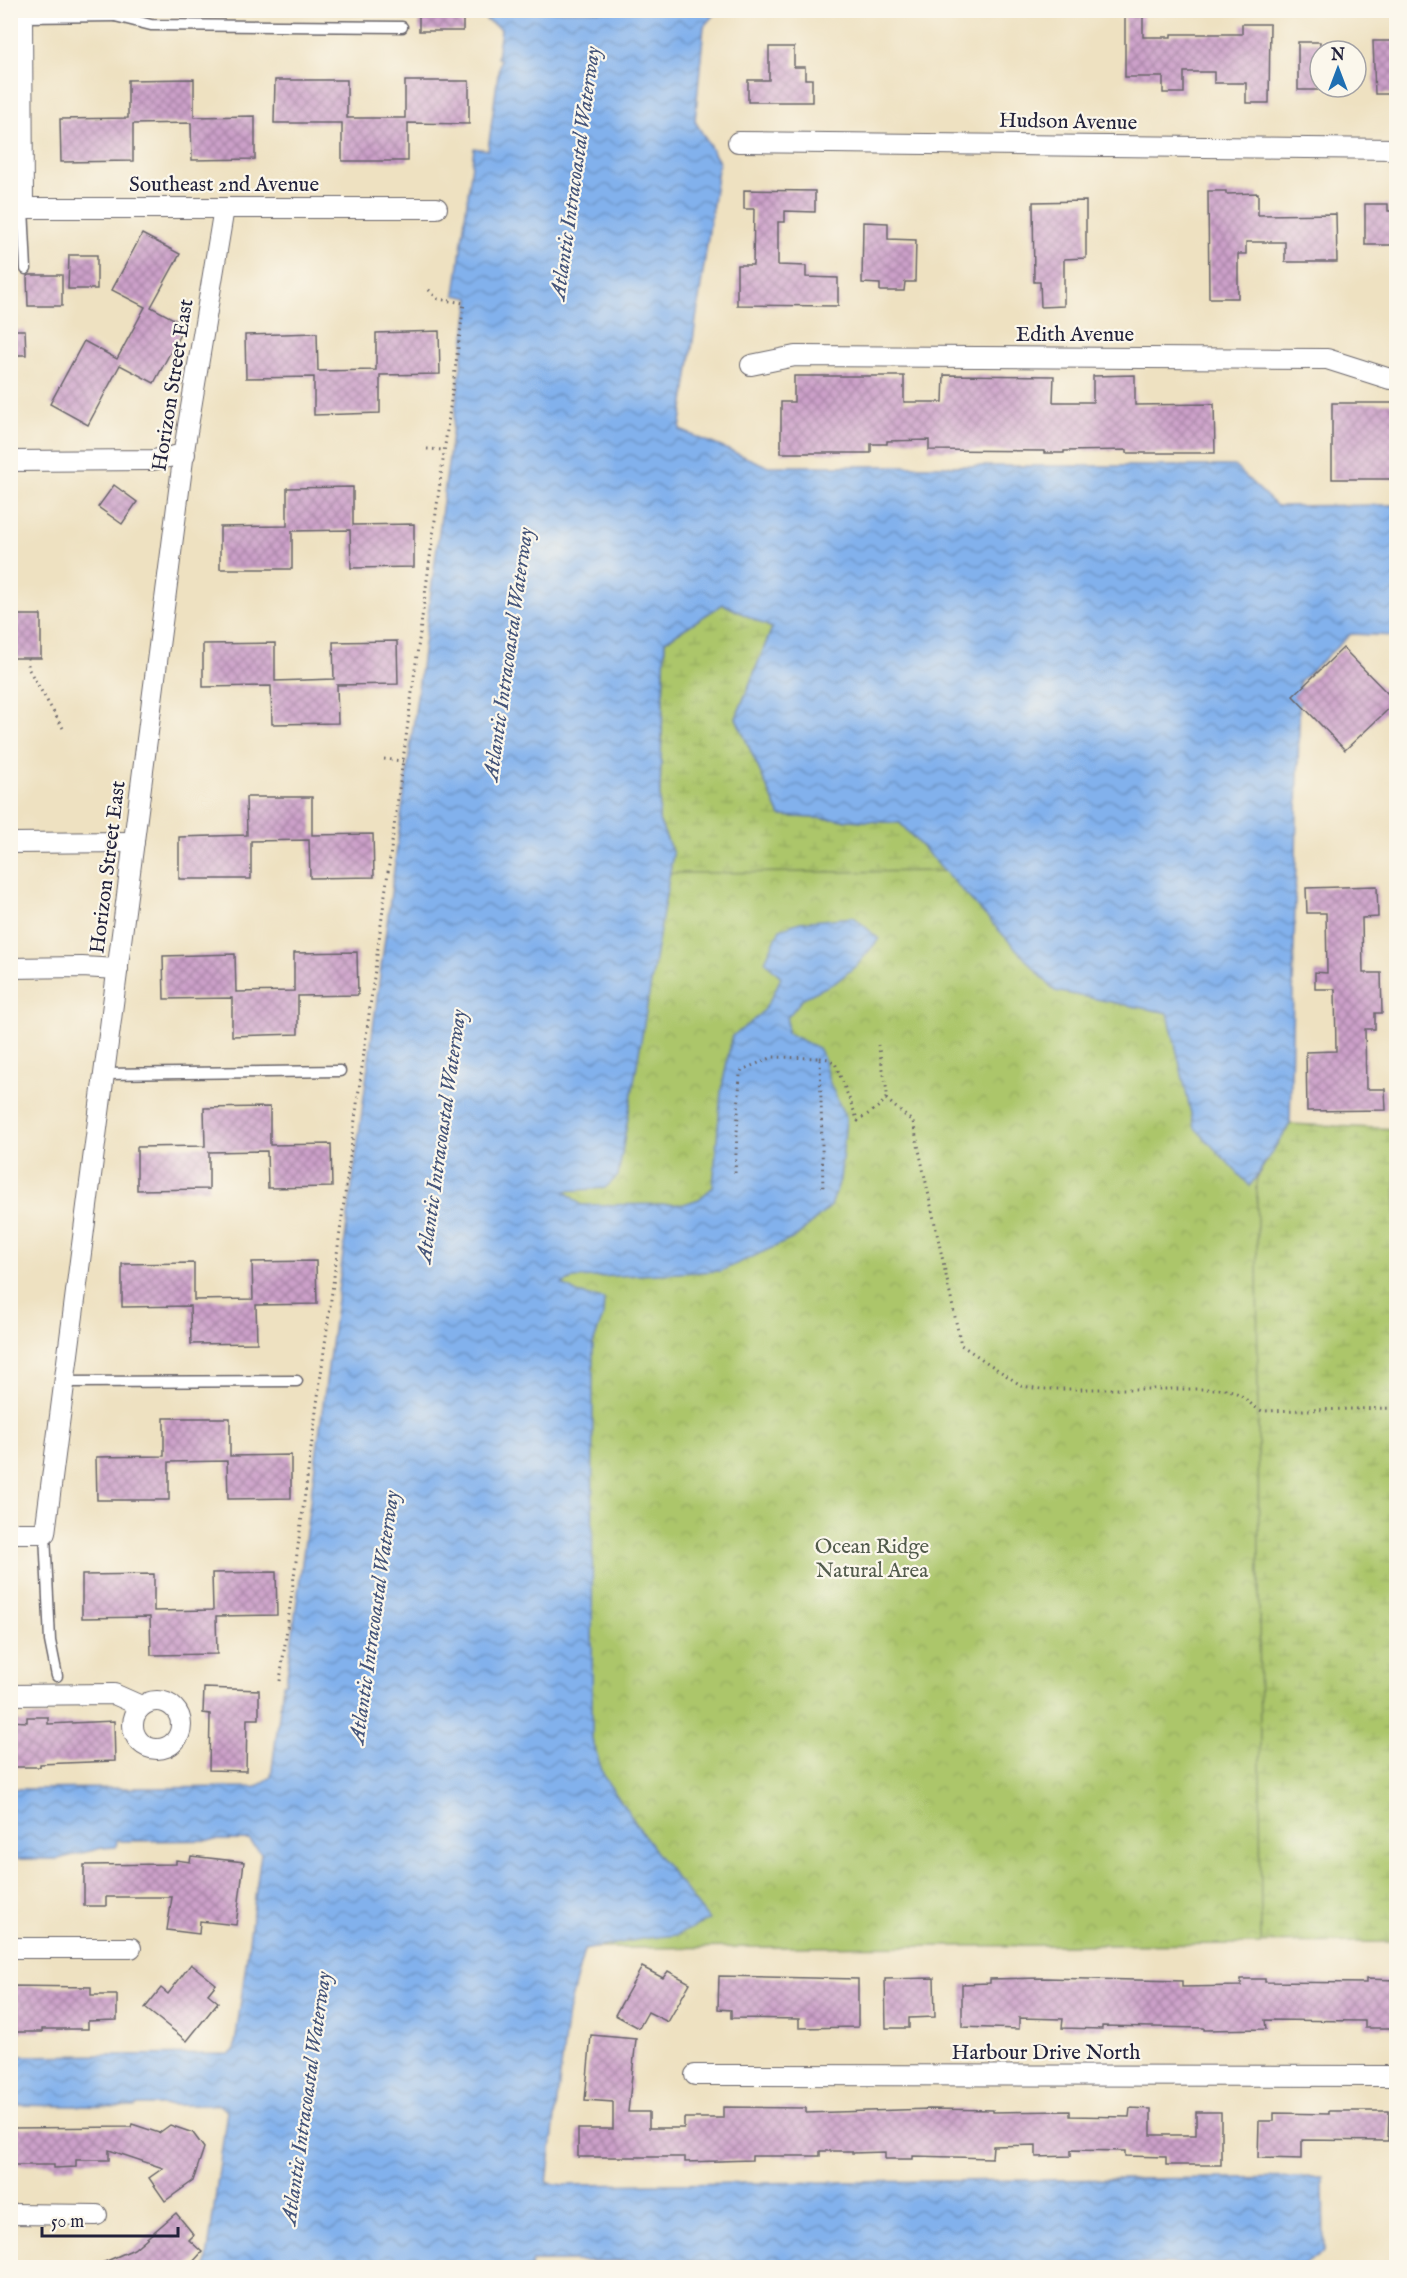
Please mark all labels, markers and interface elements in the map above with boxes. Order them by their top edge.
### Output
north arrow [1308,39,1368,99]
water label: Atlantic Intracoastal Waterway [544,44,608,304]
text: N [1330,46,1345,66]
street label: Hudson Avenue [999,108,1138,137]
street label: Southeast 2nd Avenue [129,172,319,199]
street label: Horizon Street East [147,297,200,473]
street label: Edith Avenue [1016,322,1135,349]
water label: Atlantic Intracoastal Waterway [477,525,541,785]
street label: Horizon Street East [84,779,132,955]
water label: Atlantic Intracoastal Waterway [410,1007,474,1267]
water label: Atlantic Intracoastal Waterway [343,1488,407,1748]
park label: Ocean Ridge Natural Area [815,1534,930,1585]
water label: Atlantic Intracoastal Waterway [275,1969,339,2229]
street label: Harbour Drive North [952,2040,1140,2067]
scale bar [42,2200,178,2238]
text: 50 m [51,2211,84,2234]

